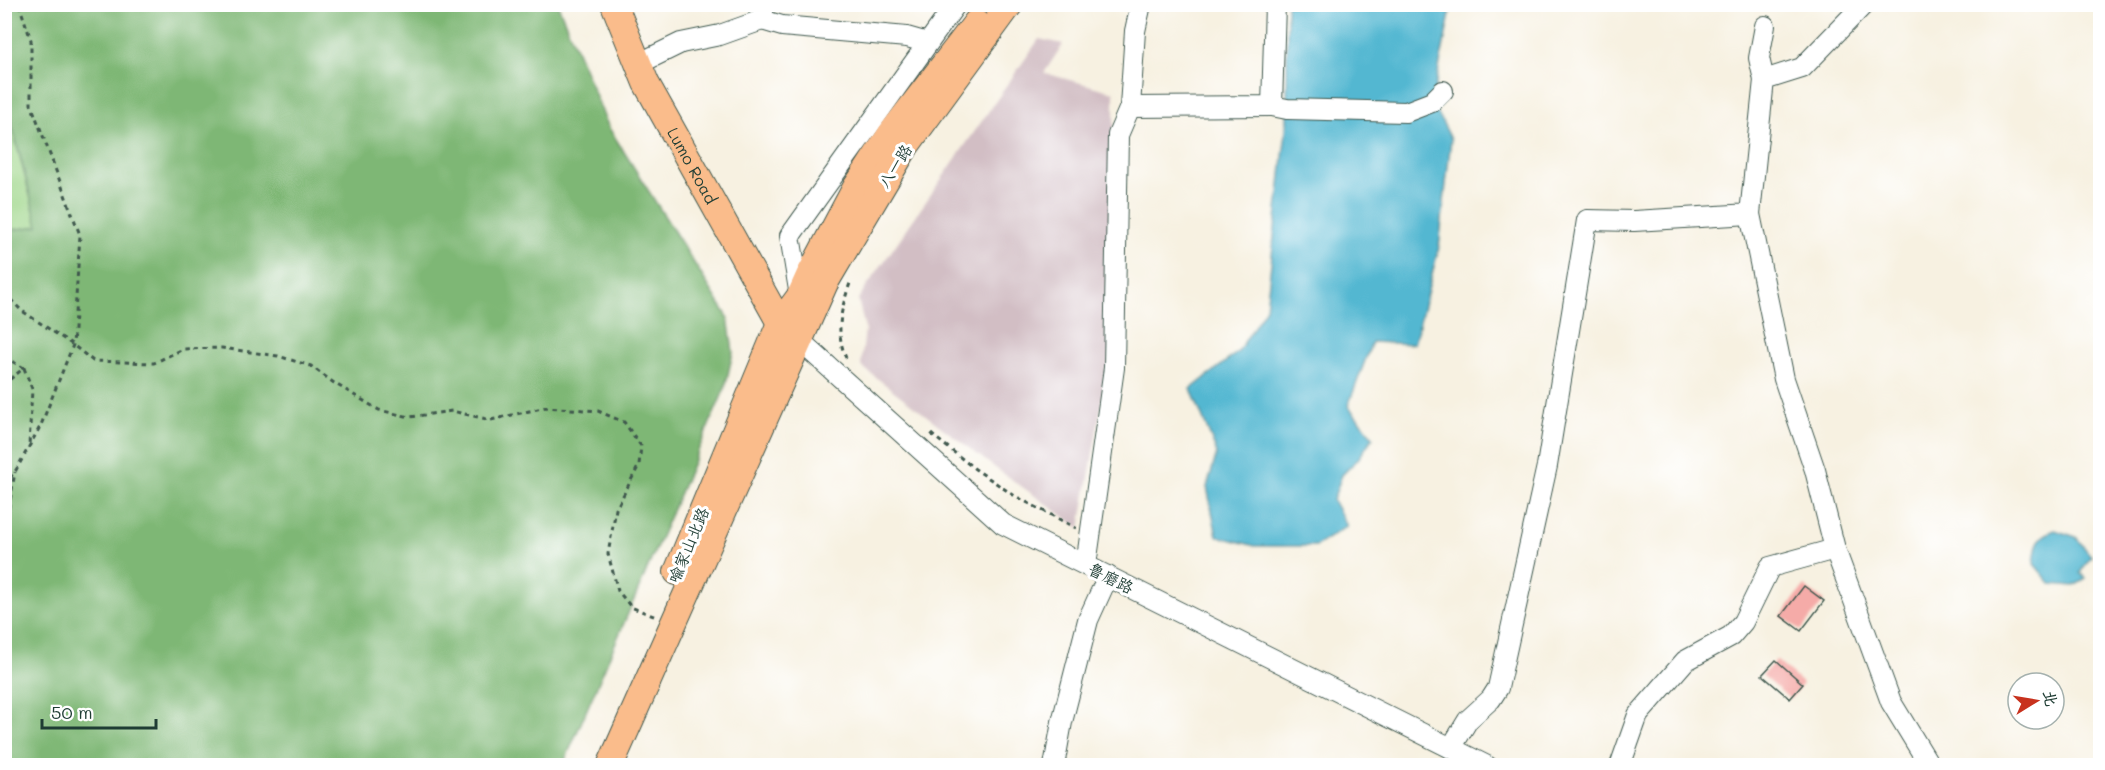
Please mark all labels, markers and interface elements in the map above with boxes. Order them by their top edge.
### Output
street label: Lumo Road [663,124,722,207]
street label: 八一路 [873,140,916,192]
street label: 喻家山北路 [662,504,713,586]
street label: 鲁磨路 [1085,558,1137,598]
north arrow [2006,671,2066,731]
text: 北 [2039,688,2063,708]
scale bar [42,692,156,730]
text: 50 m [51,700,93,724]

